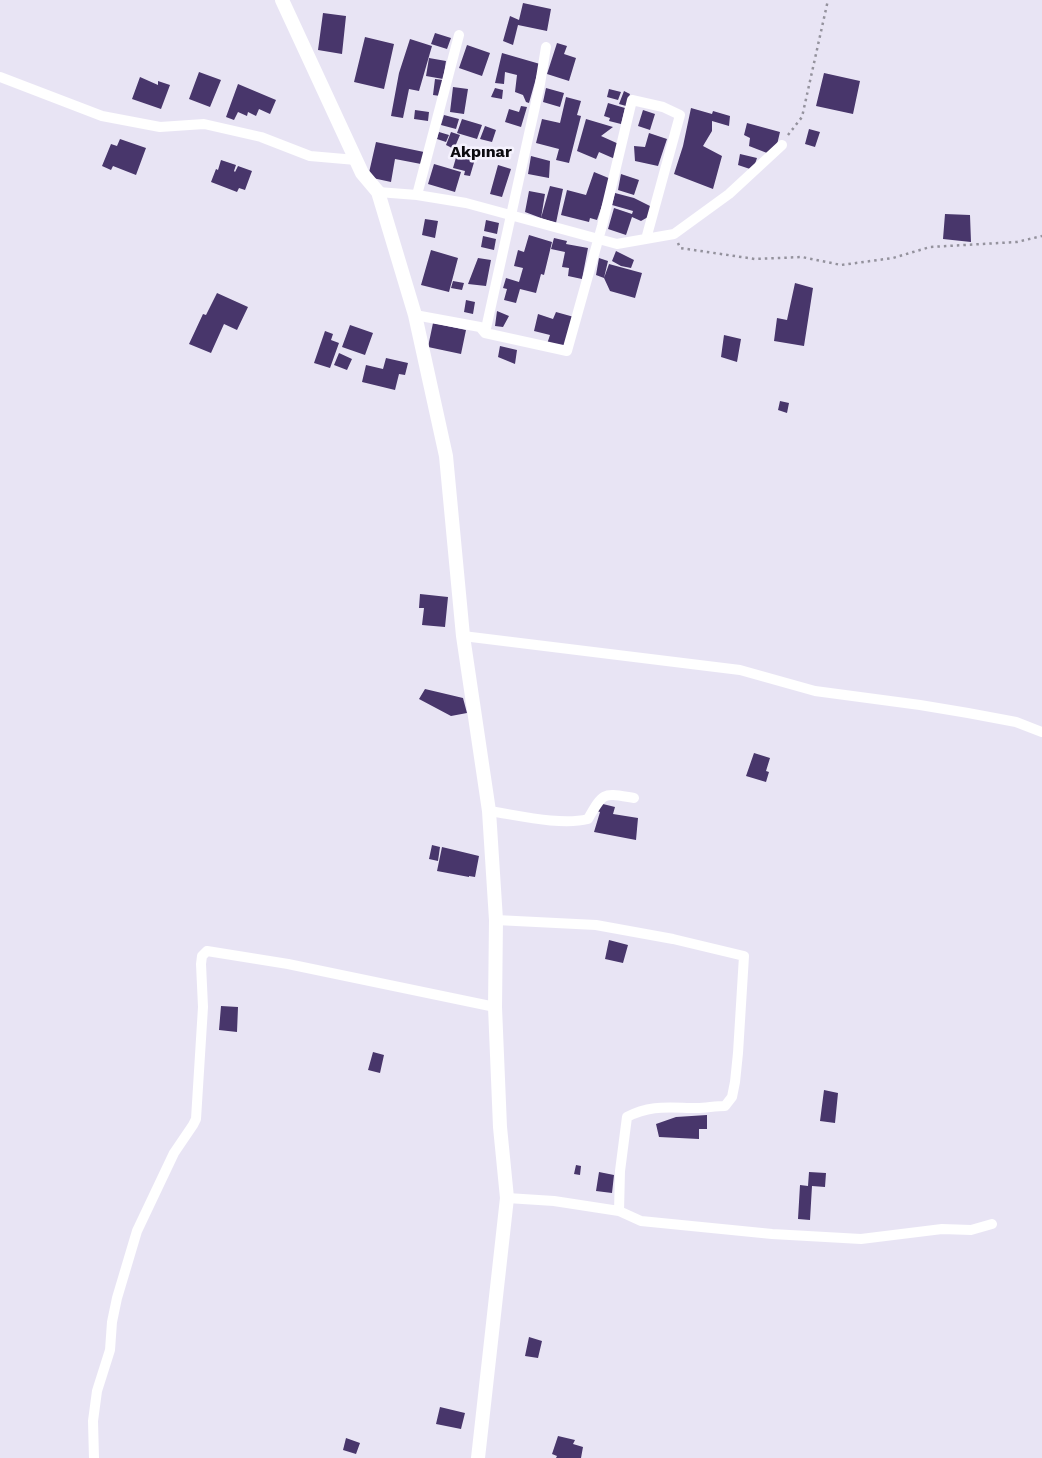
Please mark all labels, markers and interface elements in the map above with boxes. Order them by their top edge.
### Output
district label: Akpınar [450,142,512,162]

